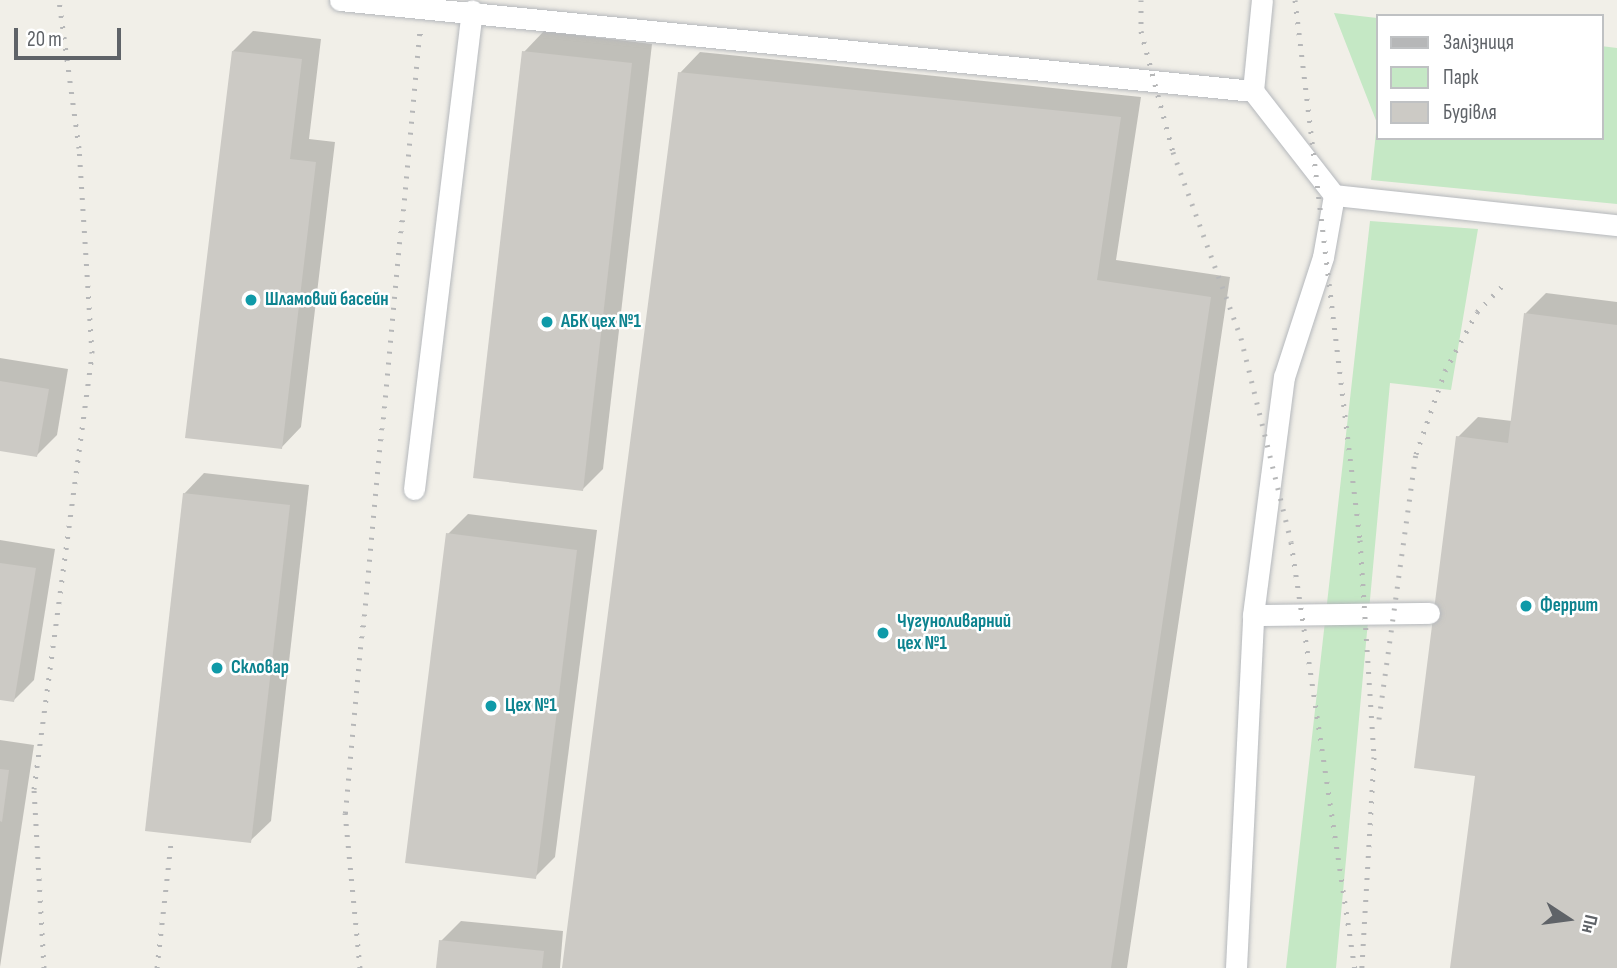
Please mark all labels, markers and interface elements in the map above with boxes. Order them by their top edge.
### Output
scale bar [18,14,124,58]
legend [1376,14,1603,140]
text: 20 m [27,27,62,52]
text: Залізниця [1443,30,1514,55]
text: Парк [1443,65,1478,90]
text: Будівля [1443,100,1497,125]
place label: Шламовий басейн [265,289,389,311]
marker: Шламовий басейн [243,292,259,308]
place label: АБК цех №1 [561,311,641,333]
marker: АБК цех №1 [539,314,555,330]
place label: Феррит [1540,595,1598,617]
marker: Феррит [1518,598,1534,614]
place label: Чугуноливарний цех №1 [897,611,1011,655]
marker: Чугуноливарний цех №1 [875,625,891,641]
place label: Скловар [231,657,289,679]
marker: Скловар [209,660,225,676]
place label: Цех №1 [505,695,557,717]
marker: Цех №1 [483,698,499,714]
north arrow [1533,884,1603,954]
text: Пн [1576,912,1602,935]

